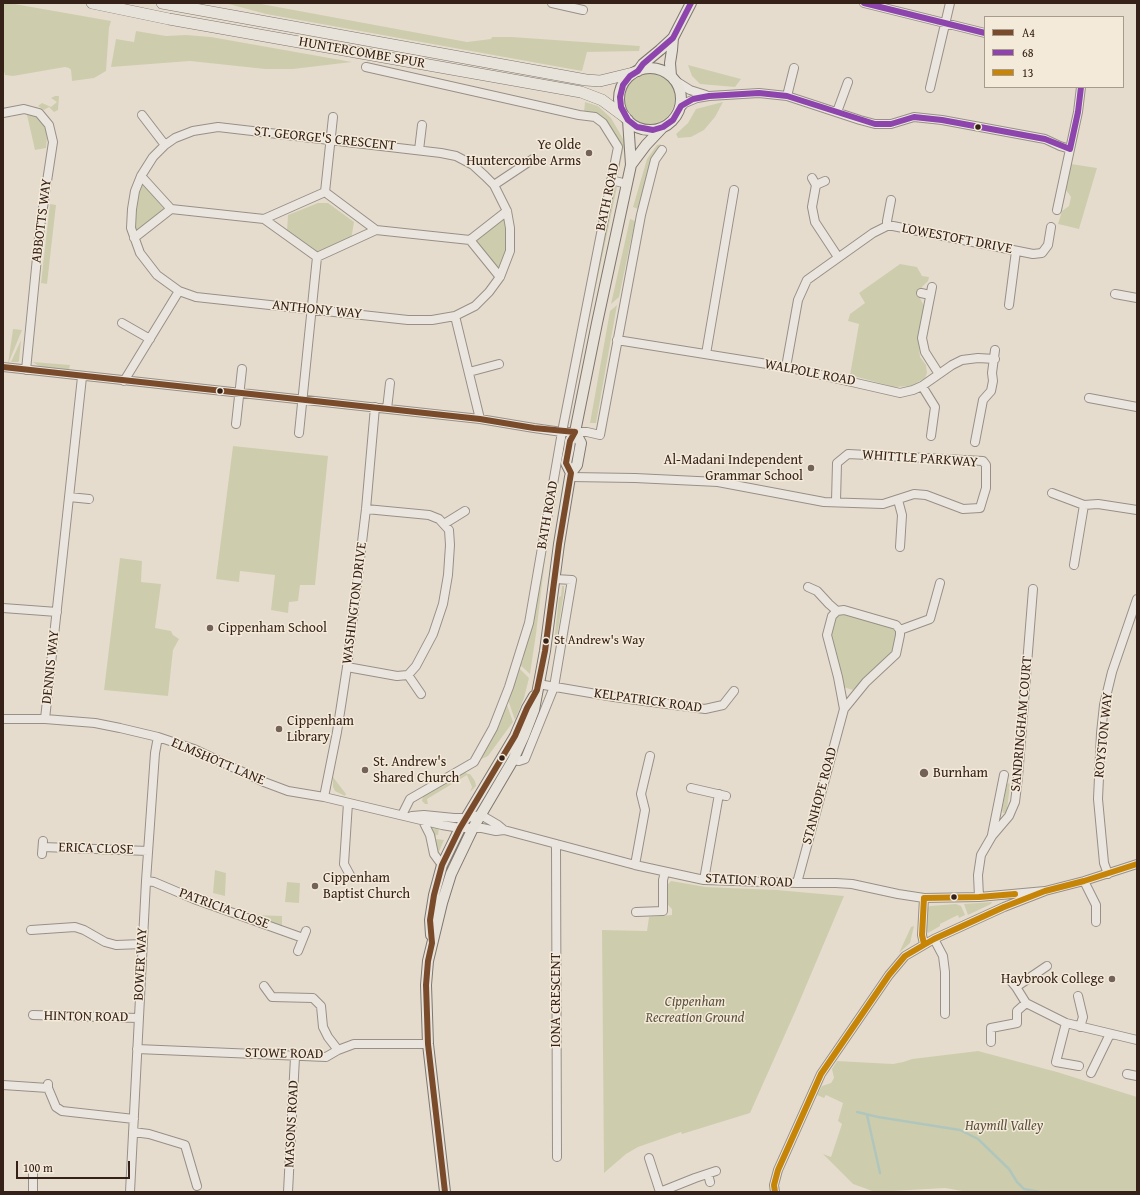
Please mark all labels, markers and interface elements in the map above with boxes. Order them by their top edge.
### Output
legend [984,16,1124,88]
text: A4 [1022,24,1035,41]
street label: HUNTERCOMBE SPUR [298,34,426,72]
text: 68 [1022,44,1034,61]
text: 13 [1022,64,1034,81]
unlabelled marker [973,122,983,132]
street label: ST. GEORGE'S CRESCENT [253,123,397,155]
place label: Ye Olde Huntercombe Arms [466,137,581,170]
marker: Ye Olde Huntercombe Arms [584,148,594,158]
street label: BATH ROAD [593,161,623,233]
street label: ABBOTTS WAY [28,178,56,264]
street label: LOWESTOFT DRIVE [900,220,1014,258]
street label: ANTHONY WAY [271,297,363,323]
street label: WALPOLE ROAD [763,356,857,390]
unlabelled marker [215,386,225,396]
street label: WHITTLE PARKWAY [861,447,979,471]
place label: Al-Madani Independent Grammar School [664,452,803,484]
marker: Al-Madani Independent Grammar School [806,463,816,473]
street label: BATH ROAD [534,480,562,550]
street label: WASHINGTON DRIVE [339,541,371,665]
place label: Cippenham School [218,620,327,636]
marker: Cippenham School [205,623,215,633]
street label: DENNIS WAY [39,629,63,705]
place label: St Andrew's Way [554,633,645,649]
marker: St Andrew's Way [541,636,551,646]
street label: SANDRINGHAM COURT [1008,655,1036,793]
street label: KELPATRICK ROAD [593,685,703,717]
street label: ROYSTON WAY [1091,691,1117,779]
place label: Cippenham Library [287,713,354,746]
marker: Cippenham Library [274,724,284,734]
street label: ELMSHOTT LANE [169,735,267,789]
street label: STANHOPE ROAD [799,745,841,847]
unlabelled marker [497,753,507,763]
place label: St. Andrew's Shared Church [373,754,459,786]
marker: St. Andrew's Shared Church [360,765,370,775]
place label: Burnham [933,765,988,781]
marker: Burnham [918,767,930,779]
street label: ERICA CLOSE [58,839,134,859]
place label: Cippenham Baptist Church [323,870,410,902]
street label: STATION ROAD [705,870,793,892]
marker: Cippenham Baptist Church [310,881,320,891]
street label: PATRICIA CLOSE [176,885,272,933]
unlabelled marker [949,892,959,902]
street label: BOWER WAY [131,927,151,1001]
street label: IONA CRESCENT [548,953,564,1047]
place label: Haybrook College [1001,971,1104,987]
marker: Haybrook College [1107,974,1117,984]
park label: Cippenham Recreation Ground [645,994,745,1026]
street label: HINTON ROAD [44,1008,128,1026]
street label: STOWE ROAD [245,1045,323,1063]
street label: MASONS ROAD [281,1080,303,1168]
park label: Haymill Valley [965,1118,1043,1134]
scale bar [18,1153,132,1179]
text: 100 m [23,1159,53,1176]

